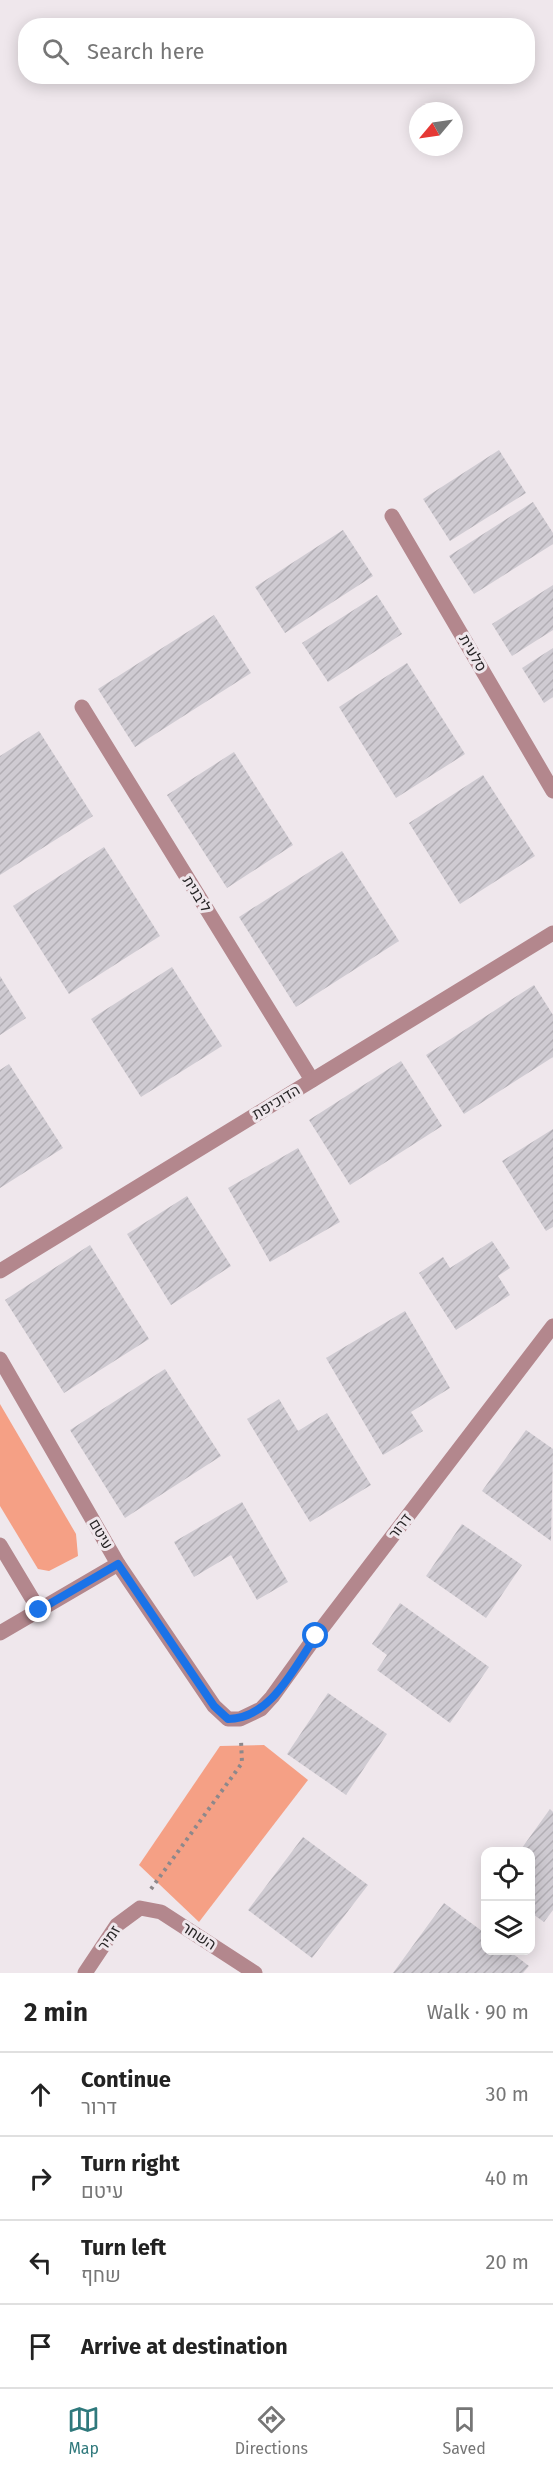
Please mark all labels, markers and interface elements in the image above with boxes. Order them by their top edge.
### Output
search box [18,18,535,84]
icon: search [39,35,72,68]
text: Search here [87,38,205,65]
north arrow [409,102,463,156]
street label: סלעית [455,631,491,675]
street label: ליבנית [179,872,215,916]
street label: הדוכיפת [249,1081,303,1123]
street label: דרור [385,1510,415,1542]
street label: עיטם [85,1516,117,1552]
route end [25,1596,51,1622]
route start [302,1622,328,1648]
map controls [481,1847,535,1955]
button: locate [481,1847,535,1901]
button: layers [481,1901,535,1955]
street label: השחר [178,1918,220,1954]
street label: זמיר [94,1922,124,1954]
text: 2 min [24,1997,88,2028]
text: Walk · 90 m [427,2000,529,2024]
text: Continue [81,2066,171,2093]
icon: ahead [24,2078,57,2111]
text: 30 m [485,2082,529,2106]
text: דרור [81,2095,117,2119]
text: Turn right [81,2150,180,2177]
icon: right [24,2162,57,2195]
text: 40 m [485,2166,529,2190]
text: עיטם [81,2179,124,2203]
text: Turn left [81,2234,166,2261]
icon: left [24,2246,57,2279]
text: 20 m [486,2250,529,2274]
text: שחף [81,2263,121,2287]
icon: arrive [24,2330,57,2363]
text: Arrive at destination [81,2333,288,2360]
tab: Map [67,2403,100,2458]
tab: Directions [235,2403,308,2458]
tab: Saved [442,2403,486,2458]

